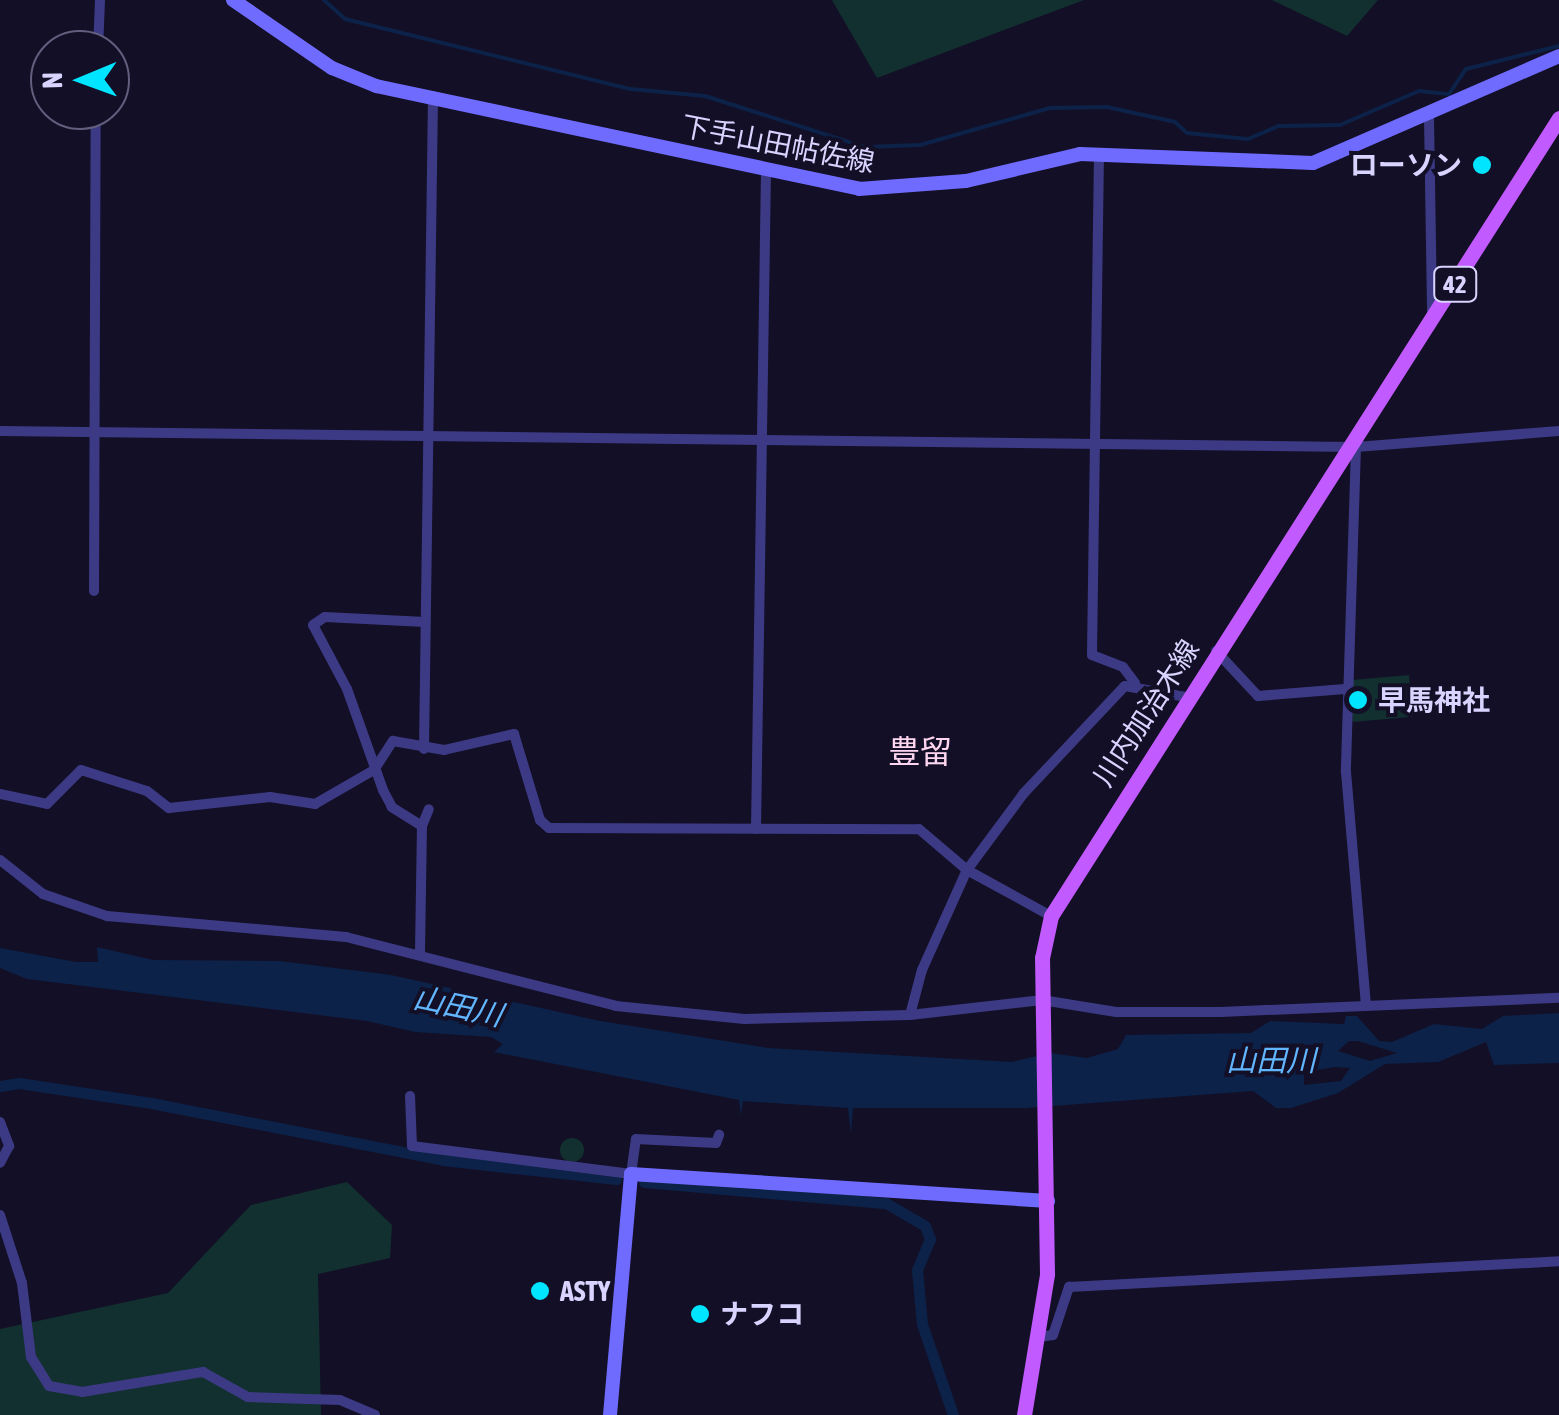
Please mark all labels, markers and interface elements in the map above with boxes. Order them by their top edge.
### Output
north arrow [30,30,130,130]
text: N [36,72,68,89]
street label: 下手山田帖佐線 [679,109,877,179]
place label: ローソン [1350,148,1462,182]
marker: ローソン [1471,154,1493,176]
road number: 42 [1432,264,1478,304]
street label: 川内加治木線 [1086,633,1206,793]
place label: 早馬神社 [1378,683,1490,717]
marker: 早馬神社 [1347,689,1369,711]
district label: 豊留 [888,733,952,771]
water label: 山田川 [410,979,506,1033]
water label: 山田川 [1226,1042,1316,1078]
place label: ASTY [560,1274,610,1308]
marker: ASTY [529,1280,551,1302]
place label: ナフコ [720,1297,804,1331]
marker: ナフコ [689,1303,711,1325]

